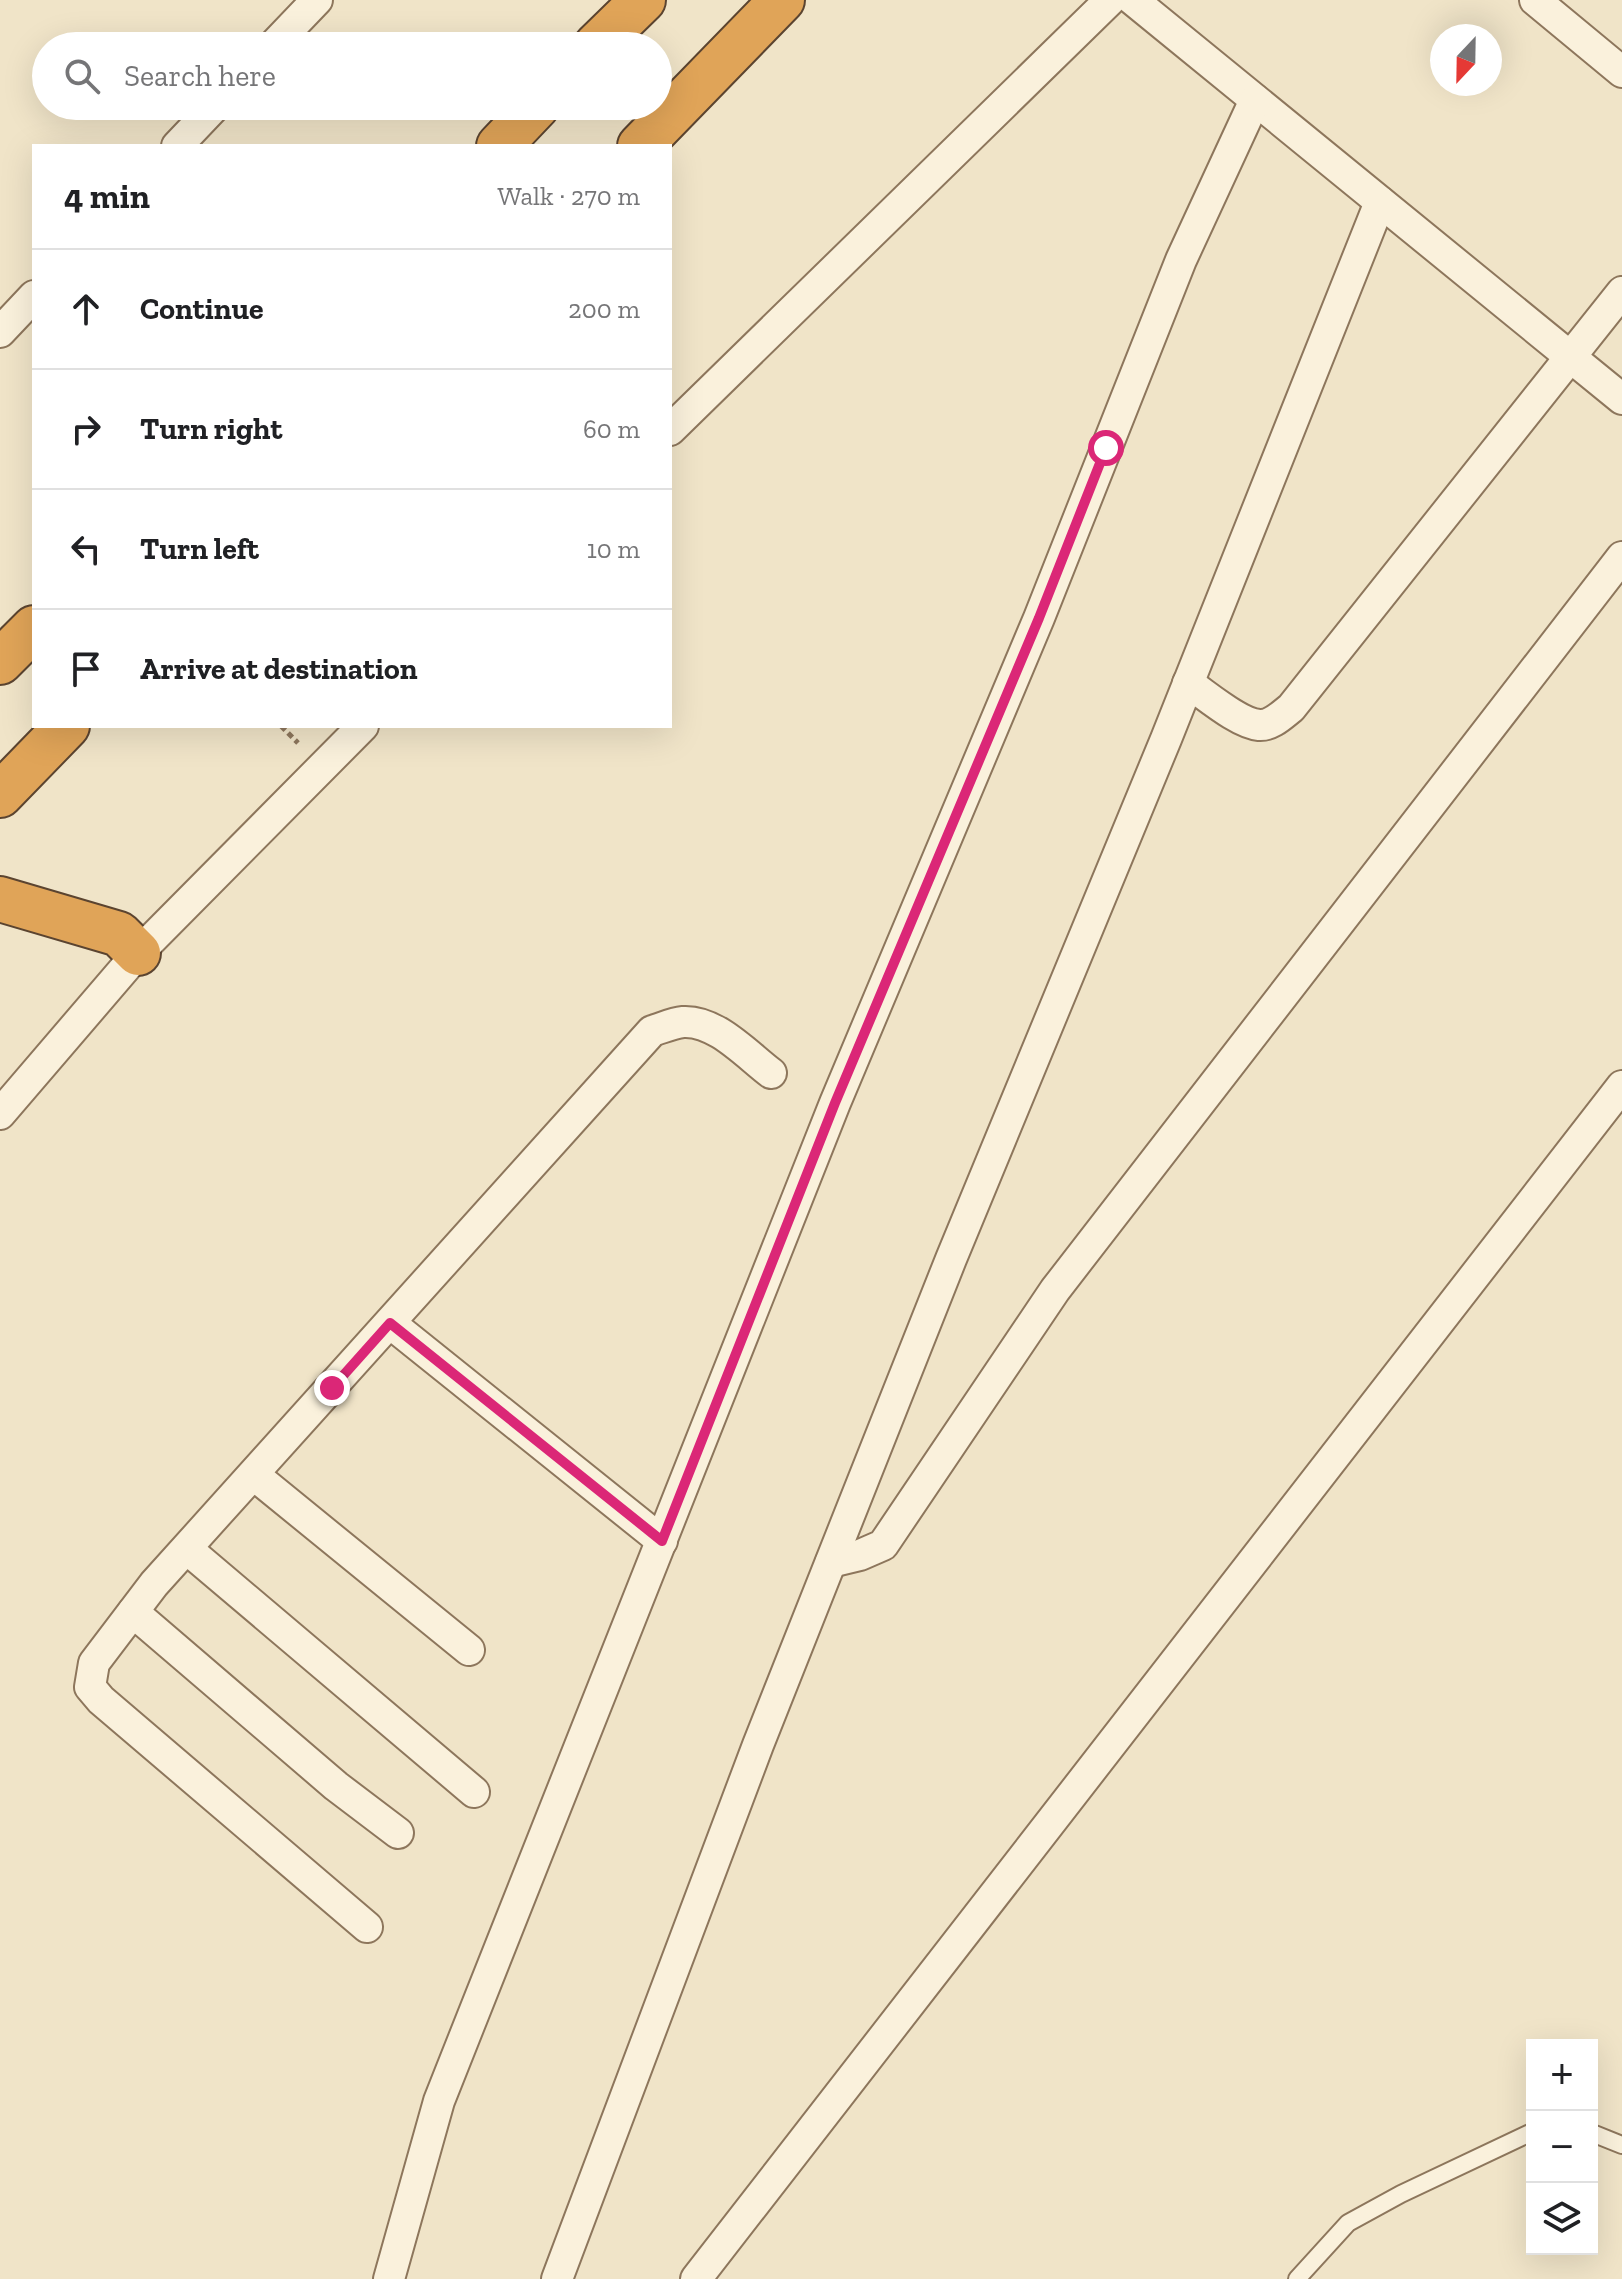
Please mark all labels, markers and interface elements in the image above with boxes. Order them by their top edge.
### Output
north arrow [1430,24,1502,96]
search box [32,32,672,120]
icon: search [60,54,104,98]
text: Search here [124,58,276,94]
text: 4 min [64,176,150,217]
text: Walk · 270 m [497,180,640,212]
icon: ahead [64,287,108,331]
text: Continue [140,291,264,327]
text: 200 m [568,293,640,325]
icon: right [64,407,108,451]
text: Turn right [140,411,282,447]
text: 60 m [583,413,640,445]
route start [1088,430,1124,466]
icon: left [64,527,108,571]
text: Turn left [140,531,259,567]
text: 10 m [587,533,640,565]
icon: arrive [64,647,108,691]
text: Arrive at destination [140,651,417,687]
route end [314,1370,350,1406]
map controls [1526,2039,1598,2255]
button: + [1526,2039,1598,2111]
button: − [1526,2111,1598,2183]
button: layers [1526,2183,1598,2255]

